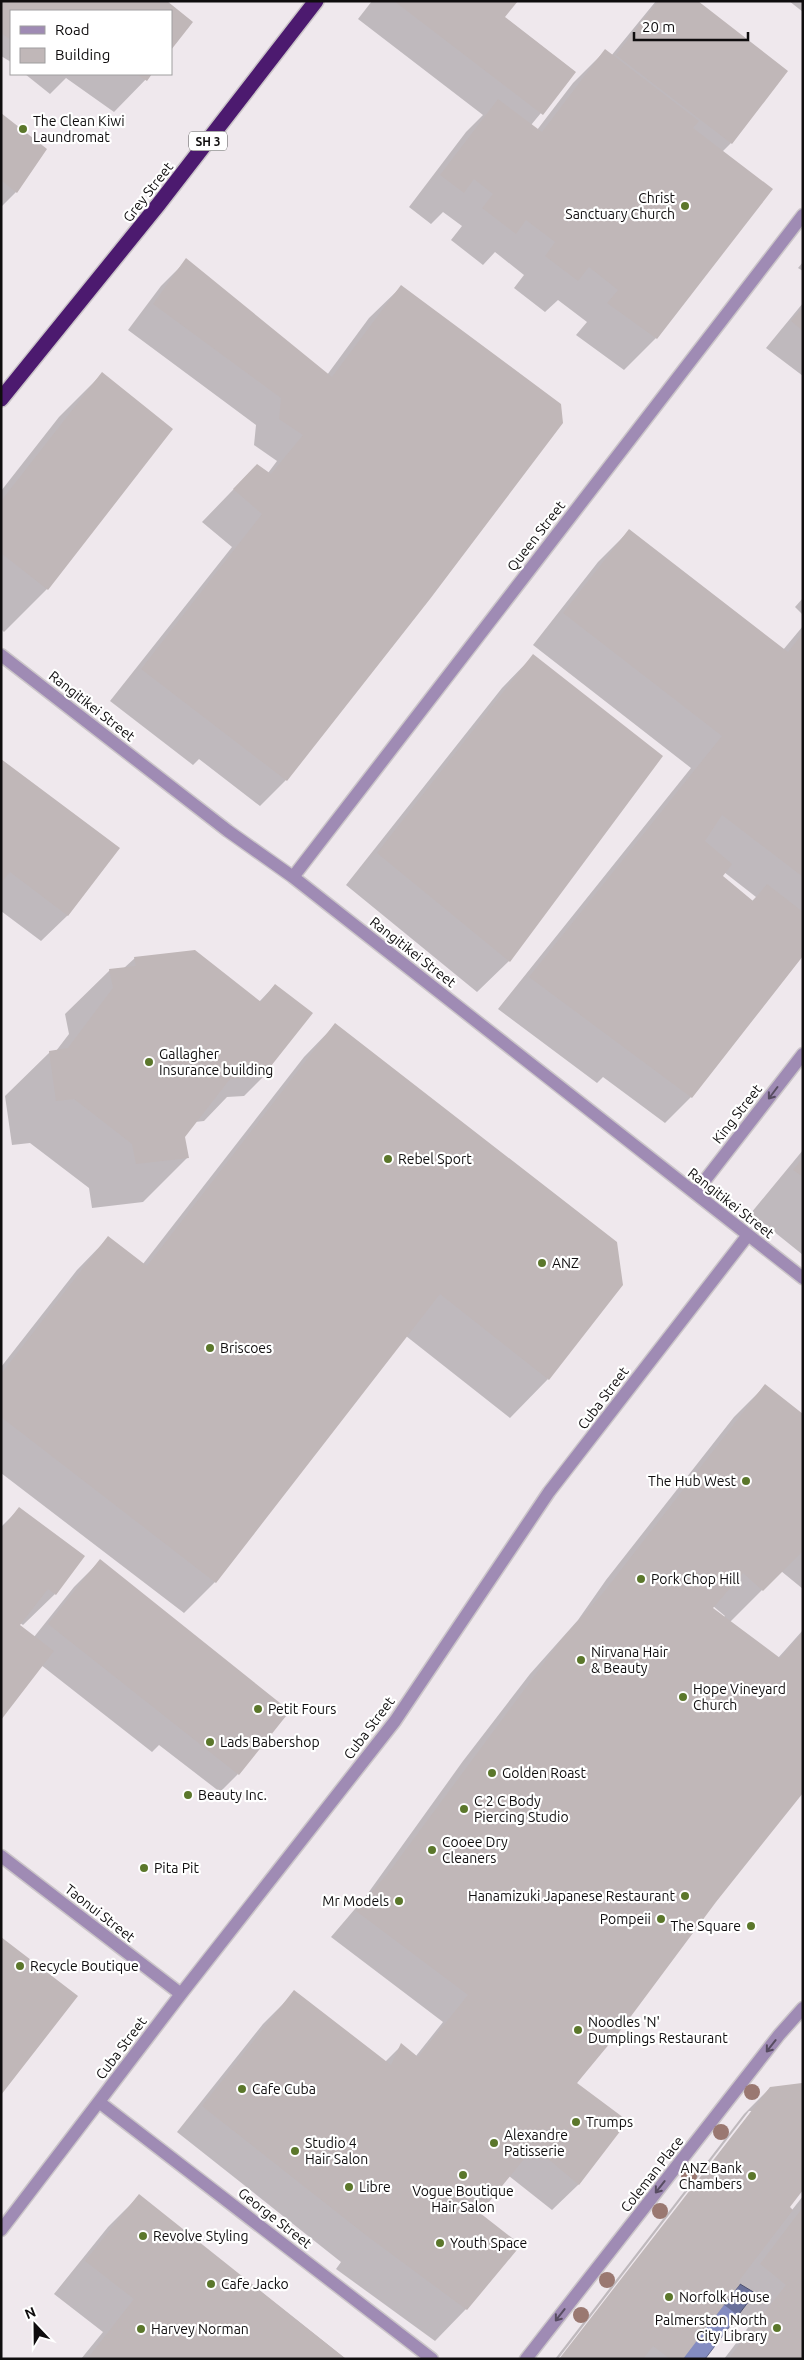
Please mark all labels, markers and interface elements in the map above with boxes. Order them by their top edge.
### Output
legend [10,10,172,75]
scale bar [634,10,748,42]
text: 20 m [642,18,675,35]
text: Road [55,21,90,38]
text: Building [55,46,110,63]
place label: The Clean Kiwi Laundromat [33,113,125,145]
marker: The Clean Kiwi Laundromat [17,123,29,135]
road number: SH 3 [189,132,227,150]
street label: Grey Street [120,159,177,225]
place label: Christ Sanctuary Church [565,190,675,222]
marker: Christ Sanctuary Church [679,200,691,212]
street label: Queen Street [504,497,569,574]
street label: Rangitikei Street [46,668,138,745]
street label: Rangitikei Street [367,914,459,991]
place label: Gallagher Insurance building [159,1046,273,1078]
marker: Gallagher Insurance building [143,1056,155,1068]
street label: King Street [709,1081,765,1147]
one-way arrow [768,1086,778,1100]
place label: Rebel Sport [398,1151,472,1167]
marker: Rebel Sport [382,1153,394,1165]
street label: Rangitikei Street [685,1165,777,1242]
place label: ANZ [552,1255,579,1271]
marker: ANZ [536,1257,548,1269]
place label: Briscoes [220,1340,272,1356]
marker: Briscoes [204,1342,216,1354]
street label: Cuba Street [574,1363,632,1432]
place label: The Hub West [648,1473,736,1489]
marker: The Hub West [740,1475,752,1487]
place label: Pork Chop Hill [651,1571,740,1587]
marker: Pork Chop Hill [635,1573,647,1585]
place label: Nirvana Hair & Beauty [591,1644,669,1676]
marker: Nirvana Hair & Beauty [575,1654,587,1666]
place label: Hope Vineyard Church [693,1681,786,1713]
marker: Hope Vineyard Church [677,1691,689,1703]
street label: Cuba Street [340,1693,398,1762]
place label: Petit Fours [268,1701,336,1717]
marker: Petit Fours [252,1703,264,1715]
place label: Lads Babershop [220,1734,320,1750]
marker: Lads Babershop [204,1736,216,1748]
place label: Golden Roast [502,1765,586,1781]
marker: Golden Roast [486,1767,498,1779]
place label: Beauty Inc. [198,1787,267,1803]
marker: Beauty Inc. [182,1789,194,1801]
place label: C 2 C Body Piercing Studio [474,1793,569,1825]
marker: C 2 C Body Piercing Studio [458,1803,470,1815]
place label: Cooee Dry Cleaners [442,1834,508,1866]
marker: Cooee Dry Cleaners [426,1844,438,1856]
place label: Pita Pit [154,1860,199,1876]
marker: Pita Pit [138,1862,150,1874]
street label: Taonui Street [62,1881,139,1946]
place label: Hanamizuki Japanese Restaurant [468,1888,675,1904]
marker: Hanamizuki Japanese Restaurant [679,1890,691,1902]
place label: Mr Models [322,1893,389,1909]
marker: Mr Models [393,1895,405,1907]
place label: Pompeii [600,1911,651,1927]
marker: Pompeii [655,1913,667,1925]
place label: The Square [671,1918,741,1934]
marker: The Square [745,1920,757,1932]
place label: Recycle Boutique [30,1958,139,1974]
marker: Recycle Boutique [14,1960,26,1972]
street label: Cuba Street [92,2013,150,2082]
place label: Noodles 'N' Dumplings Restaurant [588,2014,728,2046]
marker: Noodles 'N' Dumplings Restaurant [572,2024,584,2036]
one-way arrow [766,2039,777,2052]
place label: Cafe Cuba [252,2081,316,2097]
marker: Cafe Cuba [236,2083,248,2095]
place label: Trumps [586,2114,633,2130]
marker: Trumps [570,2116,582,2128]
place label: Alexandre Patisserie [504,2127,568,2159]
street label: Coleman Place [617,2133,687,2215]
place label: Studio 4 Hair Salon [305,2135,368,2167]
marker: Alexandre Patisserie [488,2137,500,2149]
marker: Studio 4 Hair Salon [289,2145,301,2157]
place label: ANZ Bank Chambers [679,2160,742,2192]
marker: Vogue Boutique Hair Salon [457,2169,469,2181]
marker: ANZ Bank Chambers [746,2170,758,2182]
place label: Libre [359,2179,391,2195]
one-way arrow [655,2180,666,2193]
marker: Libre [343,2181,355,2193]
place label: Vogue Boutique Hair Salon [412,2183,514,2215]
street label: George Street [235,2184,315,2252]
place label: Revolve Styling [153,2228,249,2244]
marker: Revolve Styling [137,2230,149,2242]
place label: Youth Space [450,2235,527,2251]
marker: Youth Space [434,2237,446,2249]
place label: Cafe Jacko [221,2276,289,2292]
marker: Cafe Jacko [205,2278,217,2290]
place label: Norfolk House [679,2289,770,2305]
marker: Norfolk House [663,2291,675,2303]
north arrow [10,2300,60,2350]
text: N [22,2304,38,2322]
one-way arrow [555,2308,566,2321]
place label: Palmerston North City Library [655,2312,767,2344]
place label: Harvey Norman [151,2321,249,2337]
marker: Palmerston North City Library [771,2322,783,2334]
marker: Harvey Norman [135,2323,147,2335]

